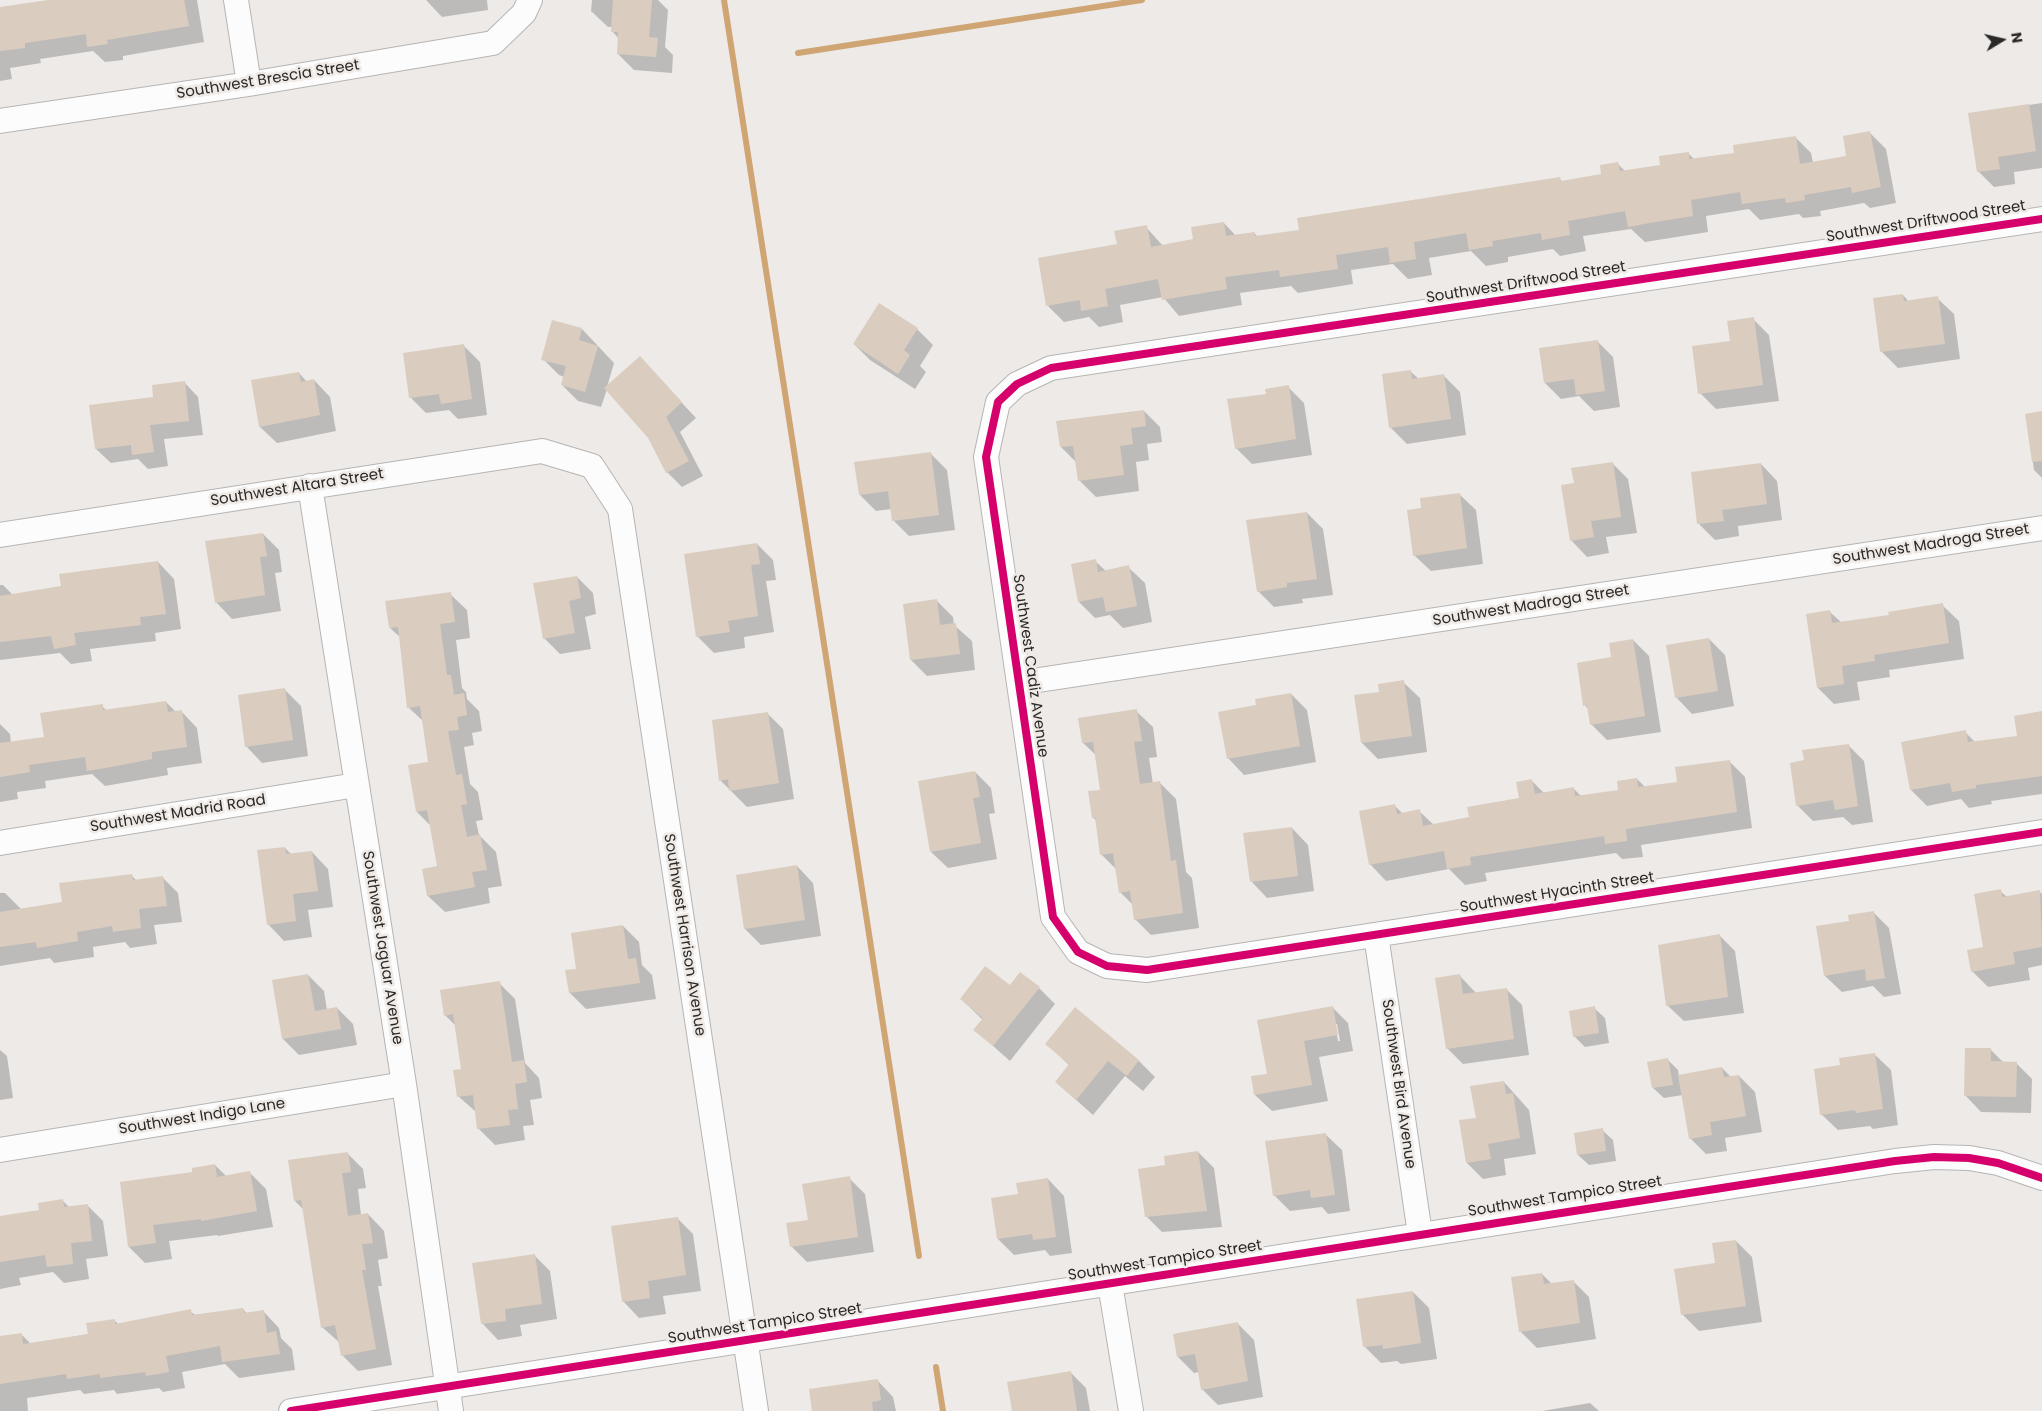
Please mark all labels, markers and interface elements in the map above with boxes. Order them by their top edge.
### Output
north arrow [1977,15,2027,65]
text: N [2006,31,2028,44]
street label: Southwest Brescia Street [175,57,361,103]
street label: Southwest Driftwood Street [1825,197,2027,247]
street label: Southwest Driftwood Street [1425,258,1627,308]
street label: Southwest Altara Street [209,465,385,511]
street label: Southwest Madroga Street [1832,521,2030,569]
street label: Southwest Cadiz Avenue [1008,573,1052,759]
street label: Southwest Madroga Street [1432,582,1630,630]
street label: Southwest Madrid Road [89,791,267,837]
street label: Southwest Harrison Avenue [659,832,709,1038]
street label: Southwest Jaguar Avenue [358,850,406,1046]
street label: Southwest Hyacinth Street [1459,869,1655,917]
street label: Southwest Bird Avenue [1377,998,1419,1170]
street label: Southwest Indigo Lane [117,1095,287,1139]
street label: Southwest Tampico Street [1467,1173,1663,1221]
street label: Southwest Tampico Street [1067,1237,1263,1285]
street label: Southwest Tampico Street [667,1300,863,1348]

